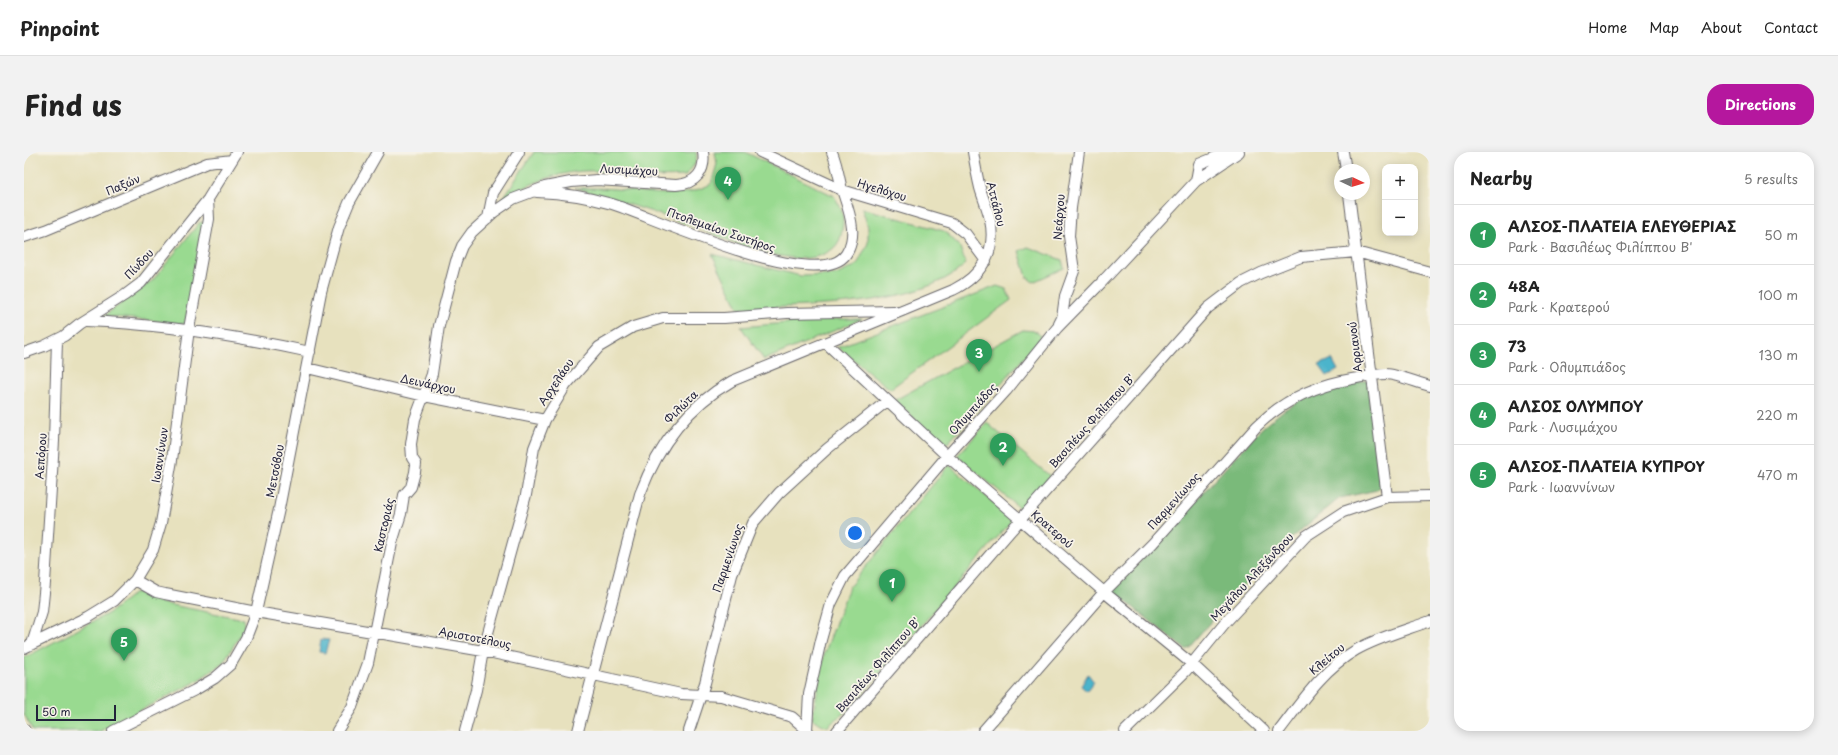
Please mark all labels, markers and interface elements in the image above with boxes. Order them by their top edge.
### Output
text: Pinpoint [20,14,100,42]
text: Home [1588,17,1627,38]
text: Map [1649,17,1679,38]
text: About [1701,17,1742,38]
text: Contact [1764,17,1818,38]
text: Find us [24,83,122,126]
button: Directions [1707,84,1814,125]
street label: Λυσιμάχου [600,159,658,180]
north arrow [1334,164,1370,200]
map controls [1382,164,1418,236]
button: + [1382,164,1418,200]
text: Nearby [1470,165,1532,191]
pin: 4 [715,167,741,200]
text: 5 results [1744,169,1798,188]
street label: Παξών [103,170,143,199]
street label: Ηγελόχου [855,174,909,205]
street label: Αττάλου [983,180,1010,228]
street label: Νεάρχου [1048,193,1069,241]
button: − [1382,200,1418,236]
street label: Πτολεμαίου Σωτήρος [665,203,778,256]
text: ΑΛΣΟΣ-ΠΛΑΤΕΙΑ ΕΛΕΥΘΕΡΙΑΣ [1508,214,1736,237]
text: 1 [1480,225,1486,244]
text: 50 m [1764,225,1798,244]
text: Park · Βασιλέως Φιλίππου Β' [1508,237,1692,256]
street label: Πίνδου [120,245,157,283]
text: 48Α [1508,274,1540,297]
text: 2 [1478,285,1488,304]
text: 100 m [1758,285,1798,304]
text: Park · Κρατερού [1508,297,1610,316]
street label: Αρριανού [1343,321,1366,373]
text: 73 [1508,334,1526,357]
pin: 3 [966,339,992,372]
text: 3 [1479,345,1487,364]
text: 130 m [1759,345,1798,364]
street label: Αρχελάου [534,355,578,409]
text: Park · Ολυμπιάδος [1508,357,1626,376]
street label: Δεινάρχου [399,369,457,398]
street label: Βασιλέως Φιλίππου Β' [1045,370,1139,471]
street label: Ολυμπιάδος [945,379,1001,438]
street label: Φιλώτα [660,386,701,427]
text: ΑΛΣΟΣ ΟΛΥΜΠΟΥ [1508,394,1643,417]
text: 4 [1479,405,1487,424]
text: 220 m [1756,405,1798,424]
text: Park · Λυσιμάχου [1508,417,1618,436]
street label: Ιωαννίνων [147,426,172,484]
street label: Αεπόρου [30,432,51,480]
pin: 2 [990,433,1016,466]
street label: Μετσόβου [261,443,288,499]
text: ΑΛΣΟΣ-ΠΛΑΤΕΙΑ ΚΥΠΡΟΥ [1508,454,1705,477]
text: 5 [1479,465,1487,484]
text: 470 m [1757,465,1798,484]
street label: Παρμενίωνος [1143,468,1204,533]
text: Park · Ιωαννίνων [1508,477,1615,496]
street label: Καστοριάς [369,496,398,554]
street label: Κρατερού [1027,505,1077,552]
street label: Παρμενίωνος [708,521,747,594]
your location [845,523,865,543]
street label: Μεγάλου Αλεξάνδρου [1206,529,1297,625]
pin: 1 [879,569,905,602]
street label: Βασιλέως Φιλίππου Β' [831,613,924,716]
street label: Αριστοτέλους [437,622,513,653]
pin: 5 [111,628,137,661]
street label: Κλείτου [1305,639,1348,679]
scale bar [36,703,116,722]
text: 50 m [42,703,71,720]

